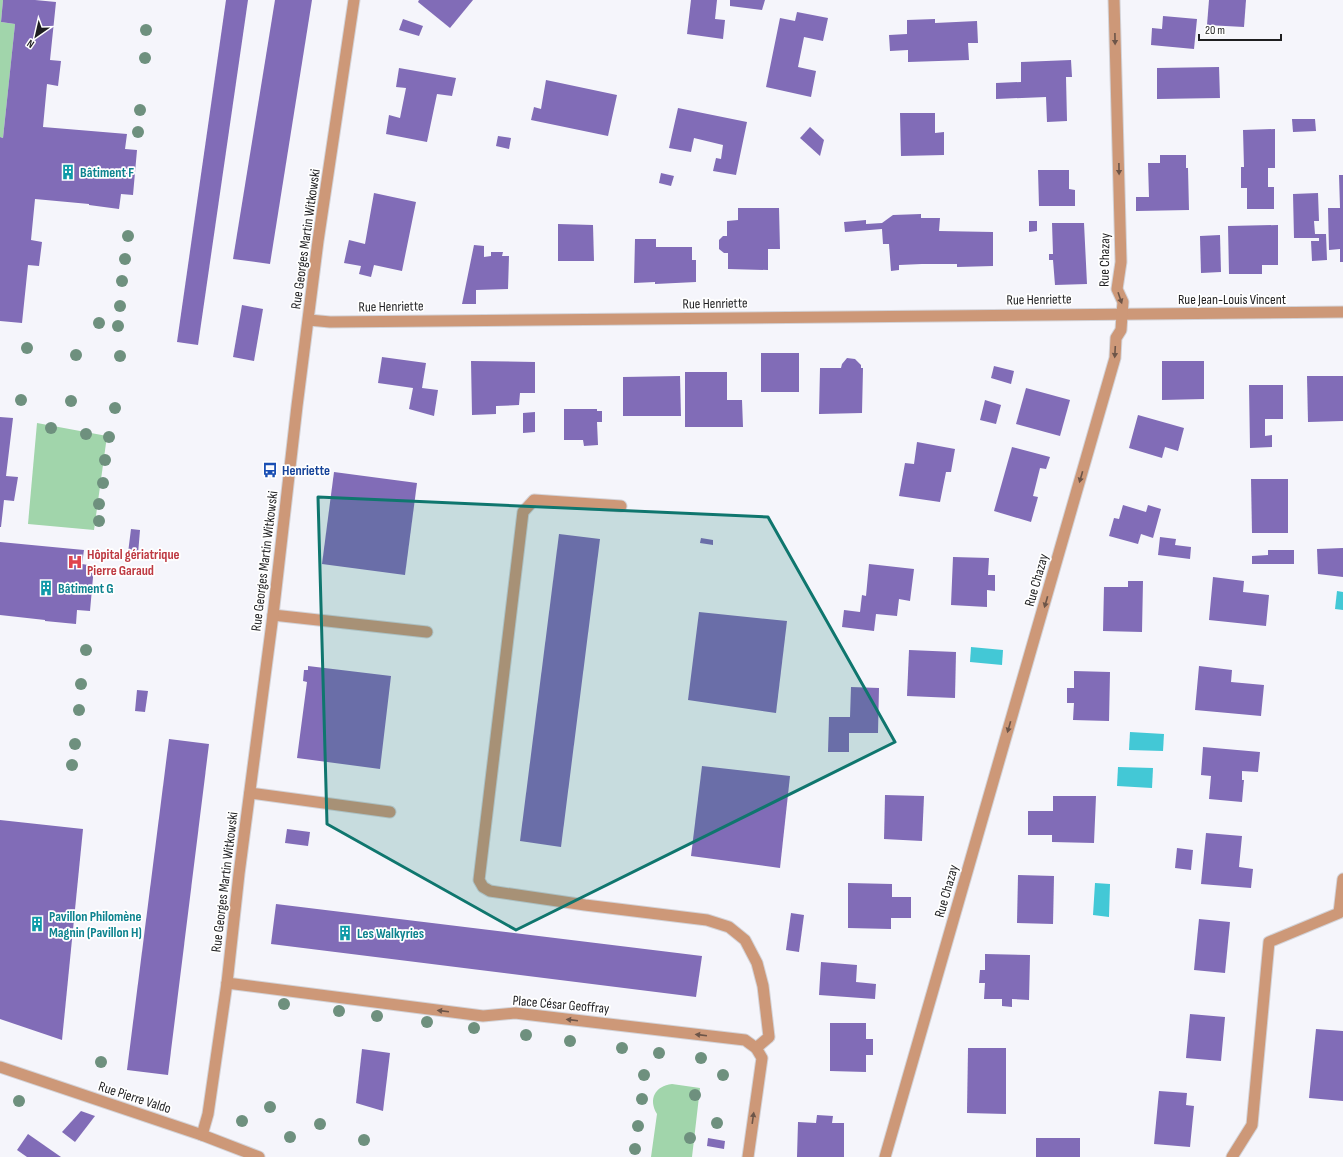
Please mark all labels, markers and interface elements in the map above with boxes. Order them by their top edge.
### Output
north arrow [16,16,56,56]
scale bar [1199,16,1281,42]
text: 20 m [1205,23,1225,38]
one-way arrow [1112,33,1118,46]
text: N [25,37,37,51]
building icon: Bâtiment F [59,163,77,181]
one-way arrow [1116,163,1122,176]
place label: Bâtiment F [80,164,134,181]
street label: Rue Georges Martin Witkowski [287,168,324,310]
street label: Rue Chazay [1096,232,1113,287]
street label: Rue Henriette [1006,290,1072,309]
street label: Rue Jean-Louis Vincent [1178,291,1286,308]
one-way arrow [1118,292,1124,304]
street label: Rue Henriette [682,294,748,313]
street label: Rue Henriette [358,297,424,316]
one-way arrow [1112,346,1119,358]
bus stop icon: Henriette [261,461,279,479]
place label: Henriette [282,462,330,479]
one-way arrow [1078,471,1084,483]
street label: Rue Georges Martin Witkowski [247,490,282,632]
place label: Hôpital gériatrique Pierre Garaud [87,546,179,579]
street label: Rue Chazay [1021,551,1052,608]
hospital icon: Hôpital gériatrique Pierre Garaud [66,553,84,571]
building icon: Bâtiment G [37,579,55,597]
place label: Bâtiment G [58,580,114,597]
one-way arrow [1043,596,1049,608]
one-way arrow [1006,721,1012,733]
street label: Rue Georges Martin Witkowski [207,811,242,953]
street label: Rue Chazay [931,862,962,919]
place label: Pavillon Philomène Magnin (Pavillon H) [49,908,142,941]
building icon: Pavillon Philomène Magnin (Pavillon H) [28,915,46,933]
building icon: Les Walkyries [336,924,354,942]
place label: Les Walkyries [357,925,424,942]
street label: Place César Geoffray [512,992,611,1017]
one-way arrow [437,1008,449,1014]
one-way arrow [566,1016,578,1023]
one-way arrow [695,1031,707,1038]
street label: Rue Pierre Valdo [96,1078,174,1117]
one-way arrow [750,1112,757,1124]

